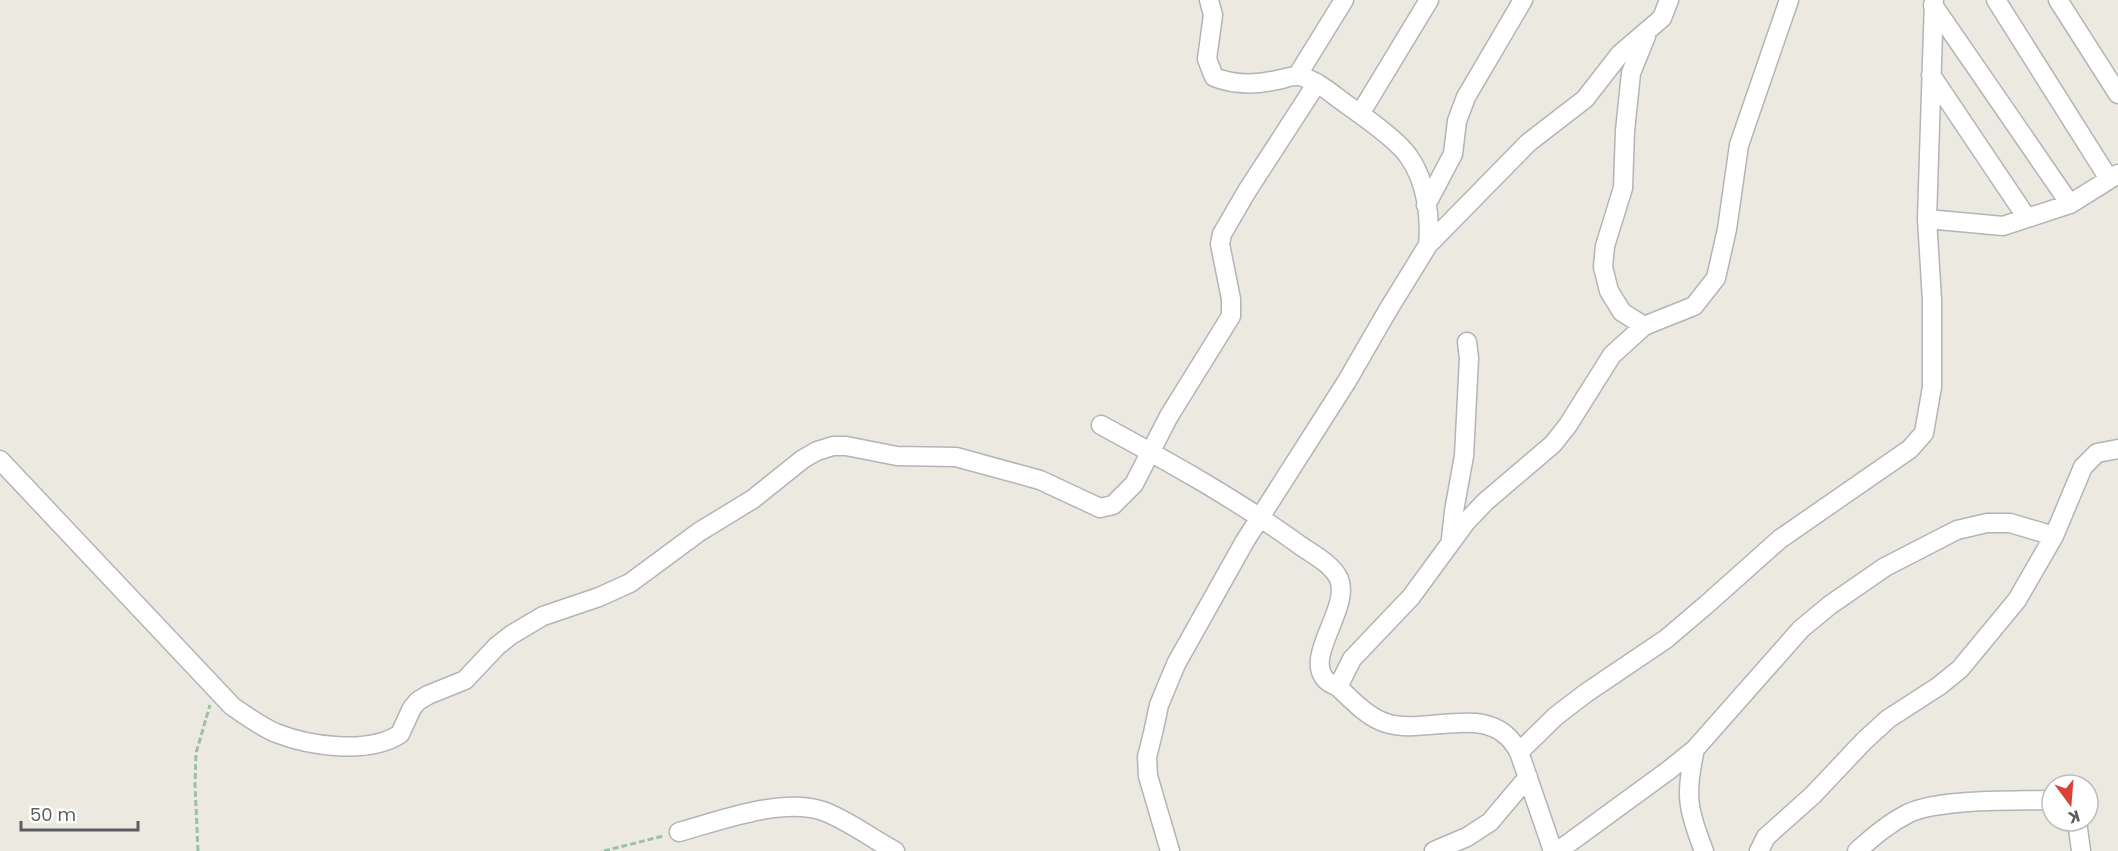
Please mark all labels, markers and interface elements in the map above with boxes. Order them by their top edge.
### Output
north arrow [2040,773,2100,833]
scale bar [21,794,138,832]
text: 50 m [30,802,76,827]
text: K [2065,804,2083,830]

